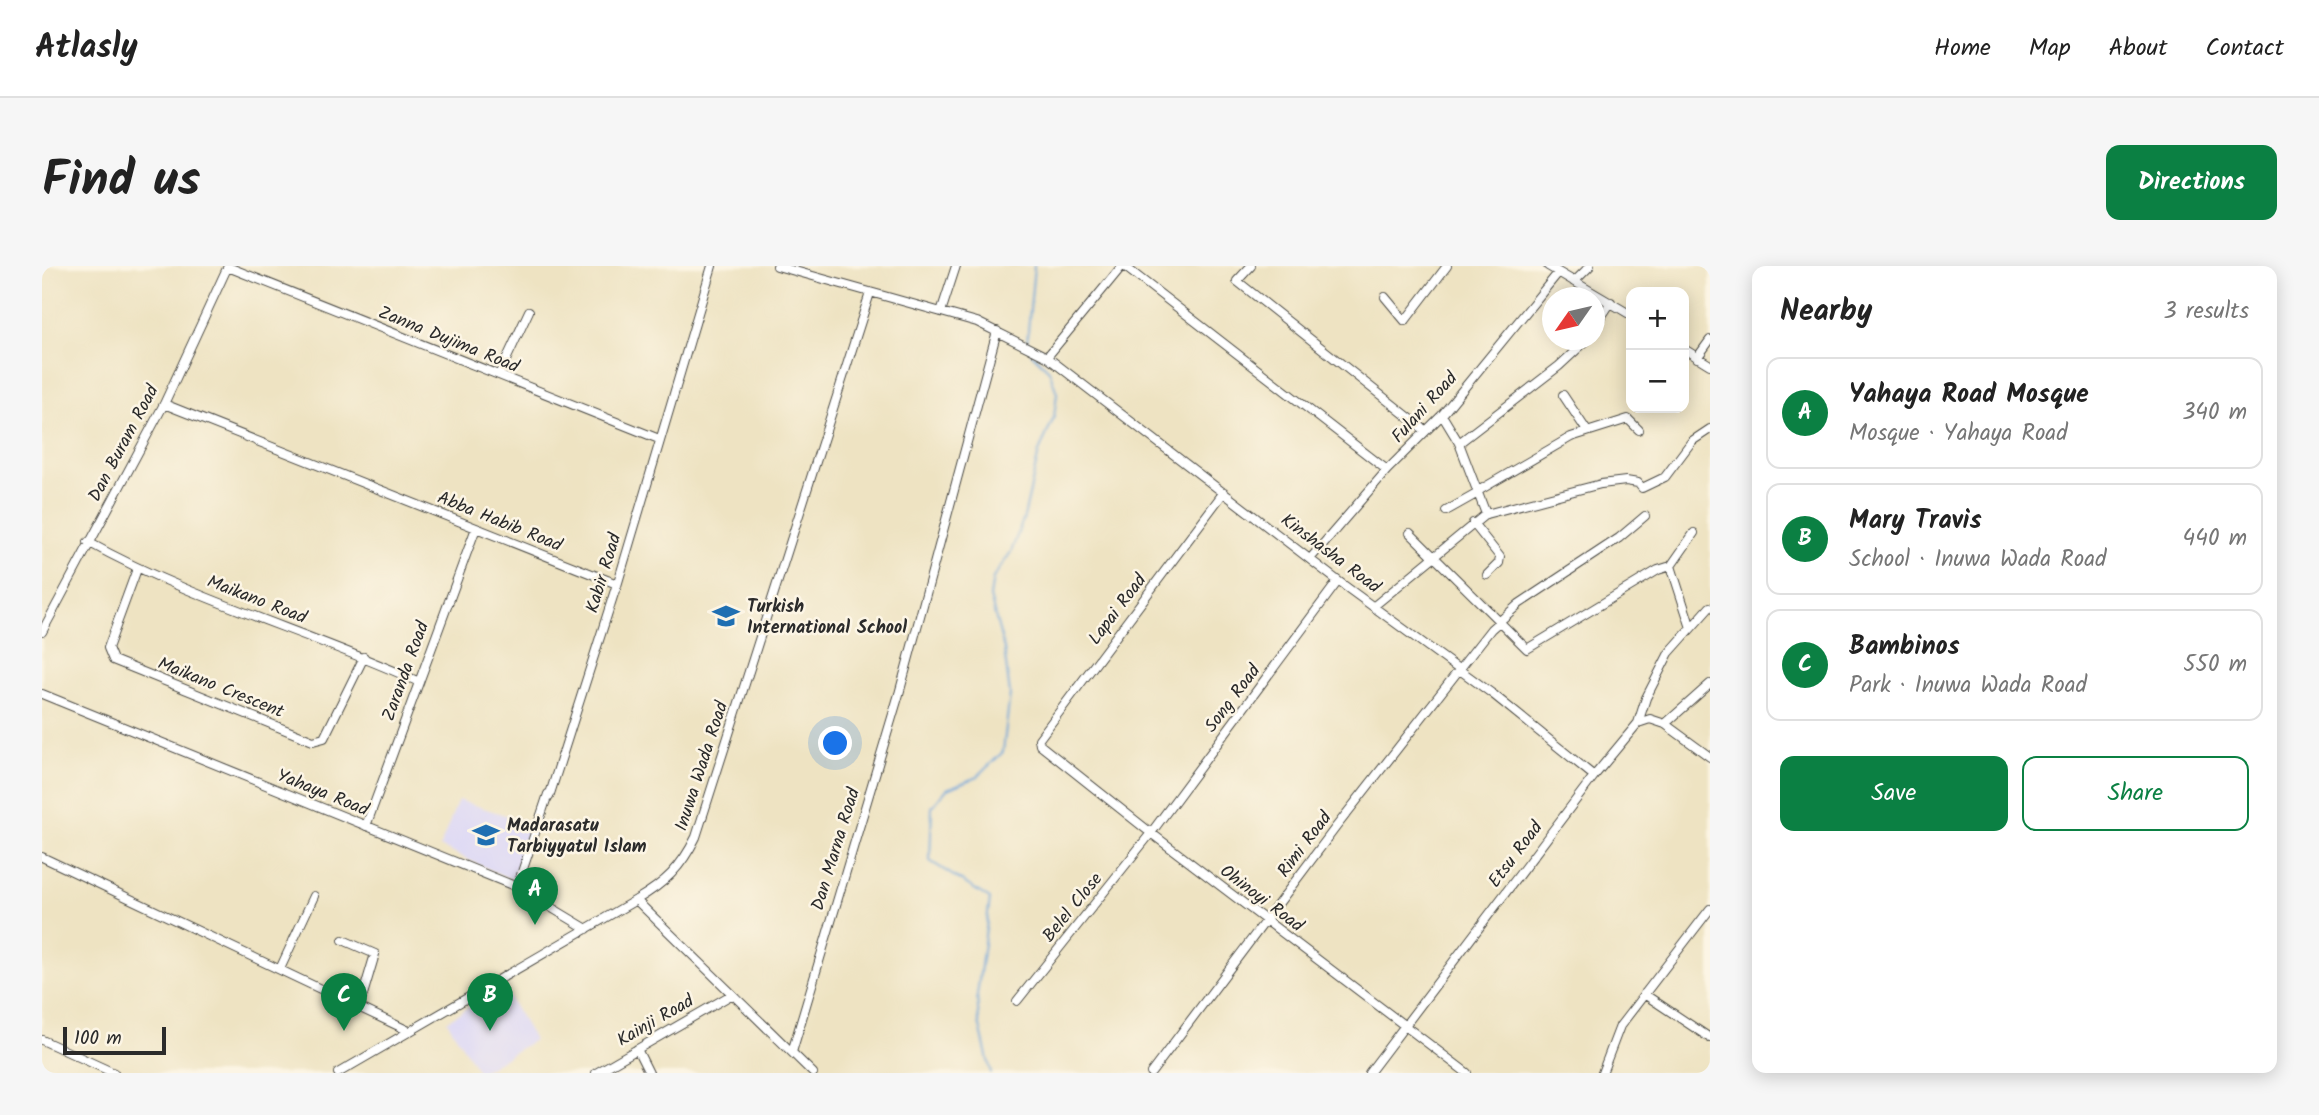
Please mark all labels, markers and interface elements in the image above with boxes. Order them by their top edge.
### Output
text: Atlasly [35,22,138,75]
text: Home [1934,29,1991,68]
text: Map [2029,29,2071,68]
text: About [2109,29,2167,68]
text: Contact [2205,29,2284,68]
text: Find us [42,143,200,221]
button: Directions [2106,145,2277,220]
north arrow [1542,287,1605,350]
map controls [1626,287,1689,413]
button: + [1626,287,1689,350]
text: Nearby [1780,288,1872,336]
text: 3 results [2163,294,2249,330]
street label: Zanna Dujima Road [374,299,524,382]
button: − [1626,350,1689,413]
street label: Fulani Road [1385,365,1466,450]
text: Yahaya Road Mosque [1849,374,2089,416]
street label: Dan Buram Road [81,379,168,507]
text: A [1798,395,1812,431]
text: 340 m [2182,395,2247,431]
text: Mosque · Yahaya Road [1849,416,2068,452]
street label: Abba Habib Road [433,484,567,561]
text: Mary Travis [1849,500,1982,542]
street label: Kinshasha Road [1274,507,1387,602]
text: B [1798,521,1812,557]
text: 440 m [2183,521,2247,557]
street label: Kabir Road [579,529,631,617]
text: School · Inuwa Wada Road [1849,542,2106,578]
street label: Lapai Road [1082,567,1155,652]
street label: Maikano Road [202,568,312,633]
place label: Turkish International School [747,593,907,643]
school or university icon: Turkish International School [711,601,741,631]
street label: Zaranda Road [375,617,438,725]
text: Bambinos [1849,626,1960,668]
text: C [1798,647,1812,683]
text: 550 m [2183,647,2247,683]
street label: Maikano Crescent [153,650,289,727]
street label: Song Road [1198,658,1269,739]
text: Park · Inuwa Wada Road [1849,668,2087,704]
street label: Inuwa Wada Road [668,697,737,835]
your location [818,726,852,760]
button: Save [1780,756,2008,831]
button: Share [2022,756,2249,831]
street label: Yahaya Road [272,762,374,825]
street label: Dan Marna Road [804,784,869,914]
street label: Rimi Road [1271,805,1340,884]
place label: Madarasatu Tarbiyyatul Islam [507,812,647,862]
street label: Etsu Road [1481,815,1552,894]
school or university icon: Madarasatu Tarbiyyatul Islam [471,820,501,850]
street label: Ohinoyi Road [1213,858,1310,941]
pin: A [512,867,558,925]
street label: Belel Close [1036,867,1110,949]
pin: C [321,973,367,1031]
pin: B [467,973,513,1031]
street label: Kainji Road [612,987,701,1055]
scale bar [63,1024,166,1056]
text: 100 m [74,1024,122,1054]

